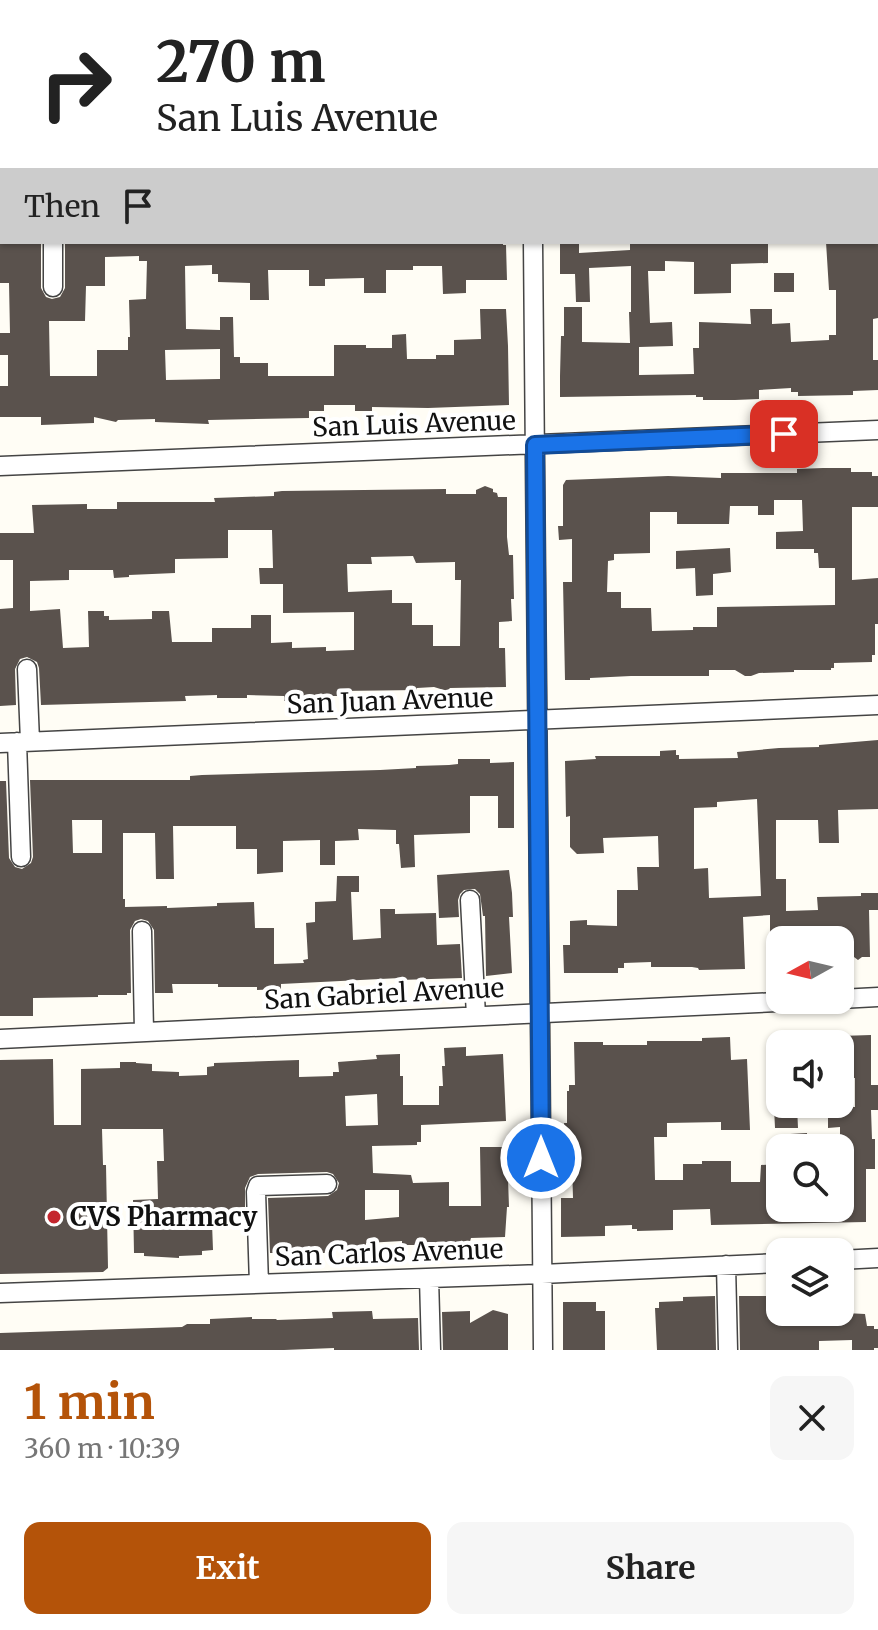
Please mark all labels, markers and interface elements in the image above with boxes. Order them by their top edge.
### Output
text: 270 m [156,27,326,97]
icon: right [24,32,128,136]
text: San Luis Avenue [156,96,438,141]
icon: arrive [116,184,160,228]
text: Then [24,187,100,225]
pin [750,400,818,468]
street label: San Luis Avenue [312,403,516,444]
icon: arrive [762,412,806,456]
street label: San Juan Avenue [286,680,494,721]
north arrow [766,926,854,1014]
map controls [766,926,854,1326]
street label: San Gabriel Avenue [263,971,505,1016]
button: sound [766,1030,854,1118]
position arrow [499,1116,583,1200]
button: search [766,1134,854,1222]
place label: CVS Pharmacy [70,1200,258,1233]
marker: CVS Pharmacy [45,1208,63,1226]
street label: San Carlos Avenue [274,1232,504,1273]
button: layers [766,1238,854,1326]
text: 1 min [24,1372,155,1432]
button: close [770,1376,854,1460]
text: 360 m · 10:39 [24,1432,180,1465]
button: Exit [24,1522,431,1614]
button: Share [447,1522,854,1614]

